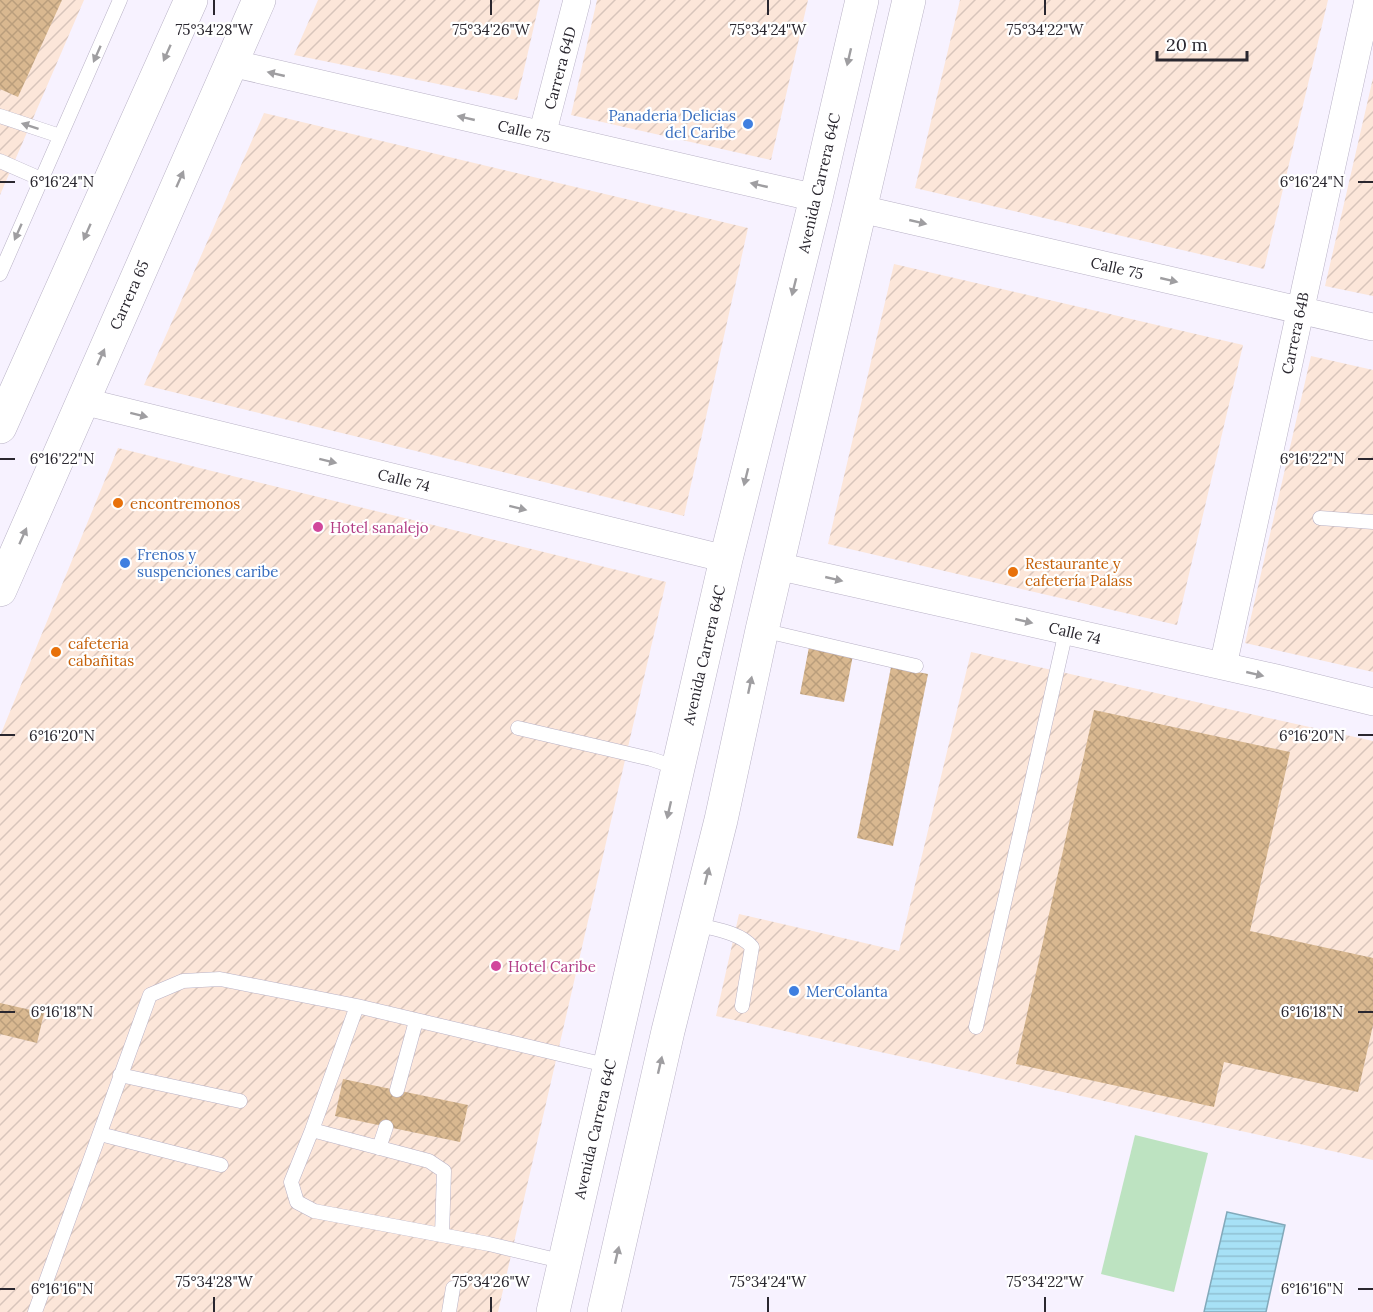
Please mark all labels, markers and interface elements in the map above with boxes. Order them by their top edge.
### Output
text: 75°34'28"W [175,20,254,39]
text: 75°34'26"W [452,20,531,39]
text: 75°34'24"W [730,20,807,39]
text: 75°34'22"W [1007,20,1084,39]
street label: Carrera 64D [540,24,580,112]
scale bar [1157,24,1247,62]
text: 20 m [1166,33,1208,56]
one-way arrow [92,45,101,62]
one-way arrow [162,45,172,63]
one-way arrow [843,48,853,66]
one-way arrow [267,68,286,78]
place label: Panaderia Delicias del Caribe [608,106,736,142]
street label: Avenida Carrera 64C [793,111,844,256]
one-way arrow [457,112,476,122]
street label: Calle 75 [496,116,552,146]
marker: Panaderia Delicias del Caribe [741,117,755,131]
one-way arrow [21,121,39,131]
one-way arrow [176,170,185,188]
text: 6°16'24"N [30,172,94,191]
text: 6°16'24"N [1280,172,1344,191]
one-way arrow [749,180,768,190]
one-way arrow [908,218,927,227]
one-way arrow [83,223,92,240]
one-way arrow [13,224,23,242]
street label: Calle 75 [1089,253,1145,283]
street label: Carrera 65 [105,257,153,333]
one-way arrow [1160,275,1178,285]
one-way arrow [788,278,798,297]
street label: Carrera 64B [1277,290,1313,376]
one-way arrow [97,349,106,366]
one-way arrow [130,410,148,420]
text: 6°16'22"N [30,449,94,468]
text: 6°16'22"N [1280,449,1344,468]
one-way arrow [319,457,338,467]
street label: Calle 74 [376,464,432,496]
one-way arrow [741,468,751,486]
place label: encontremonos [130,494,240,513]
marker: encontremonos [111,496,125,510]
one-way arrow [509,503,527,513]
place label: Hotel sanalejo [330,518,429,537]
marker: Hotel sanalejo [311,520,325,534]
one-way arrow [19,527,28,545]
place label: Frenos y suspenciones caribe [137,545,278,581]
place label: Restaurante y cafetería Palass [1025,554,1133,590]
marker: Frenos y suspenciones caribe [118,556,132,570]
marker: Restaurante y cafetería Palass [1006,565,1020,579]
one-way arrow [825,574,843,584]
street label: Avenida Carrera 64C [678,583,729,728]
one-way arrow [1015,617,1033,627]
street label: Calle 74 [1047,618,1103,648]
place label: cafeteria cabañitas [68,634,134,670]
marker: cafeteria cabañitas [49,645,63,659]
one-way arrow [1246,669,1265,679]
one-way arrow [746,676,755,695]
text: 6°16'20"N [29,726,95,745]
text: 6°16'20"N [1279,726,1345,745]
one-way arrow [663,800,673,819]
one-way arrow [703,866,713,885]
place label: Hotel Caribe [508,957,596,976]
marker: Hotel Caribe [489,959,503,973]
place label: MerColanta [806,982,888,1001]
marker: MerColanta [787,984,801,998]
text: 6°16'18"N [31,1002,93,1021]
text: 6°16'18"N [1281,1002,1343,1021]
one-way arrow [656,1056,666,1074]
street label: Avenida Carrera 64C [569,1057,620,1202]
one-way arrow [613,1245,622,1264]
text: 75°34'28"W [175,1272,254,1291]
text: 75°34'26"W [452,1272,531,1291]
text: 75°34'24"W [730,1272,807,1291]
text: 75°34'22"W [1007,1272,1084,1291]
text: 6°16'16"N [31,1279,93,1298]
text: 6°16'16"N [1281,1279,1343,1298]

